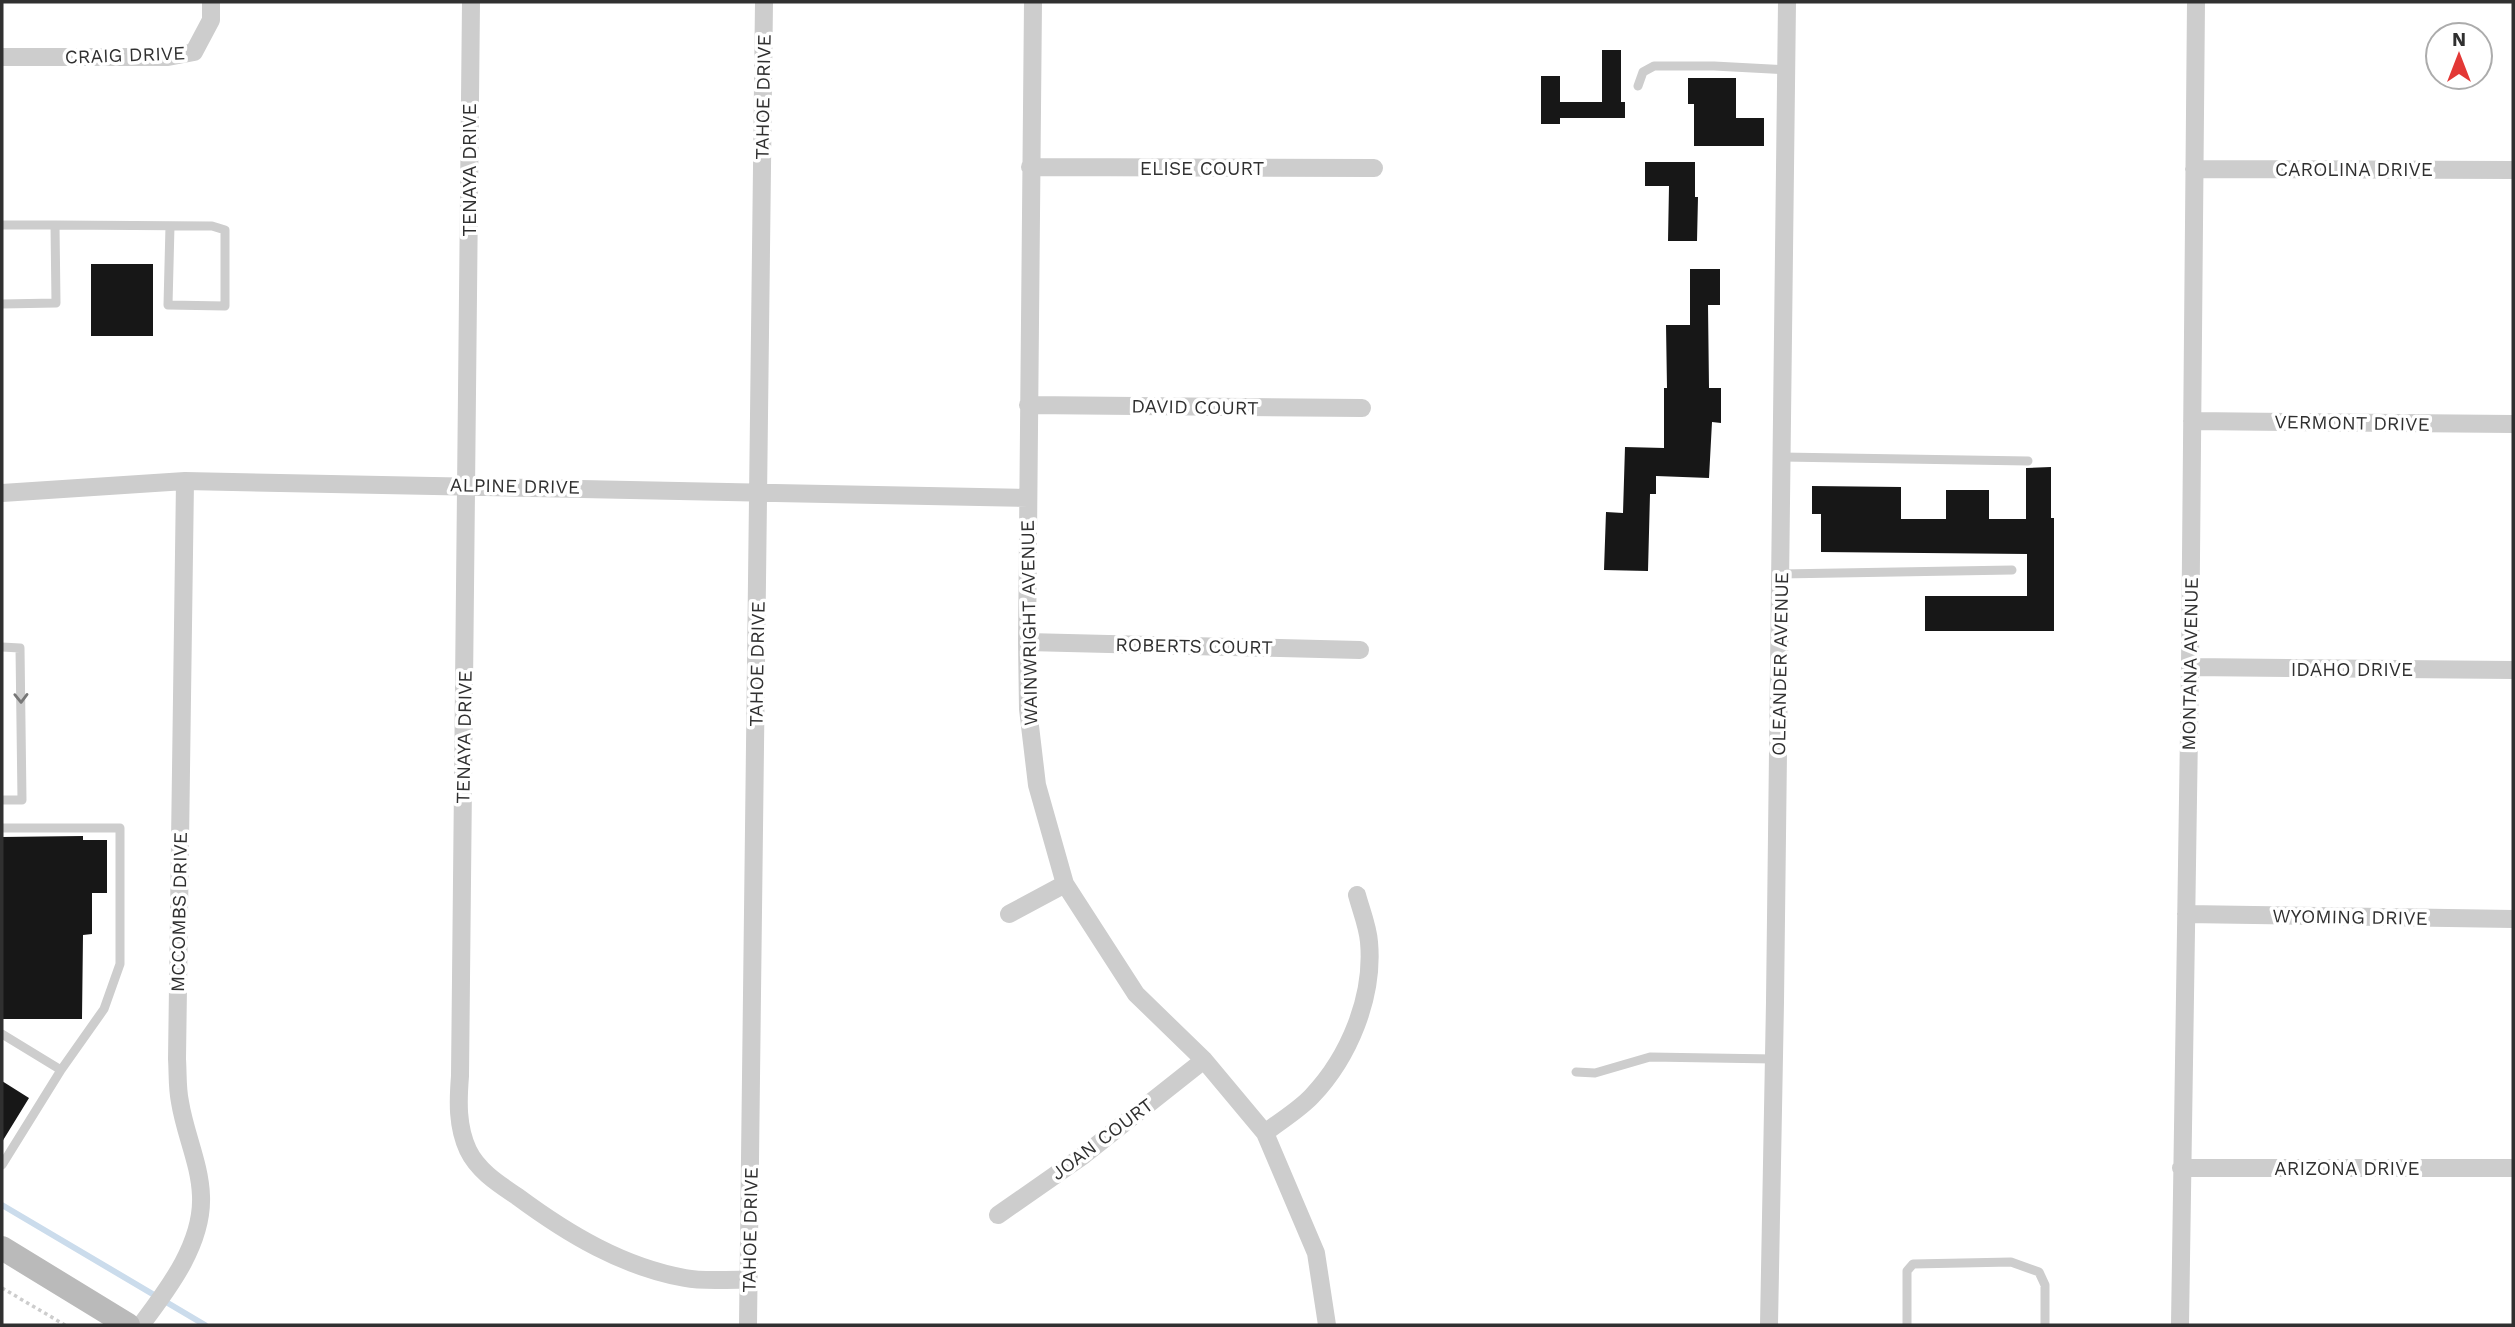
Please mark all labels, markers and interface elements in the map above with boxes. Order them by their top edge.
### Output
north arrow [2424,21,2494,91]
text: N [2452,28,2466,51]
street label: TAHOE DRIVE [750,34,776,160]
street label: CRAIG DRIVE [64,41,186,69]
street label: TENAYA DRIVE [458,103,481,237]
street label: ELISE COURT [1140,157,1264,180]
street label: CAROLINA DRIVE [2275,158,2433,181]
street label: DAVID COURT [1131,394,1259,420]
street label: VERMONT DRIVE [2274,410,2430,436]
street label: ALPINE DRIVE [450,473,580,499]
street label: WAINWRIGHT AVENUE [1016,520,1042,726]
street label: OLEANDER AVENUE [1767,572,1793,756]
street label: MONTANA AVENUE [2177,577,2203,751]
street label: TAHOE DRIVE [744,601,770,727]
street label: ROBERTS COURT [1115,633,1273,659]
street label: IDAHO DRIVE [2291,658,2413,681]
street label: TENAYA DRIVE [451,670,477,804]
one-way arrow [13,693,28,704]
street label: MCCOMBS DRIVE [166,832,192,992]
street label: WYOMING DRIVE [2272,904,2428,930]
street label: JOAN COURT [1046,1093,1158,1185]
street label: ARIZONA DRIVE [2274,1157,2420,1180]
street label: TAHOE DRIVE [737,1167,763,1293]

